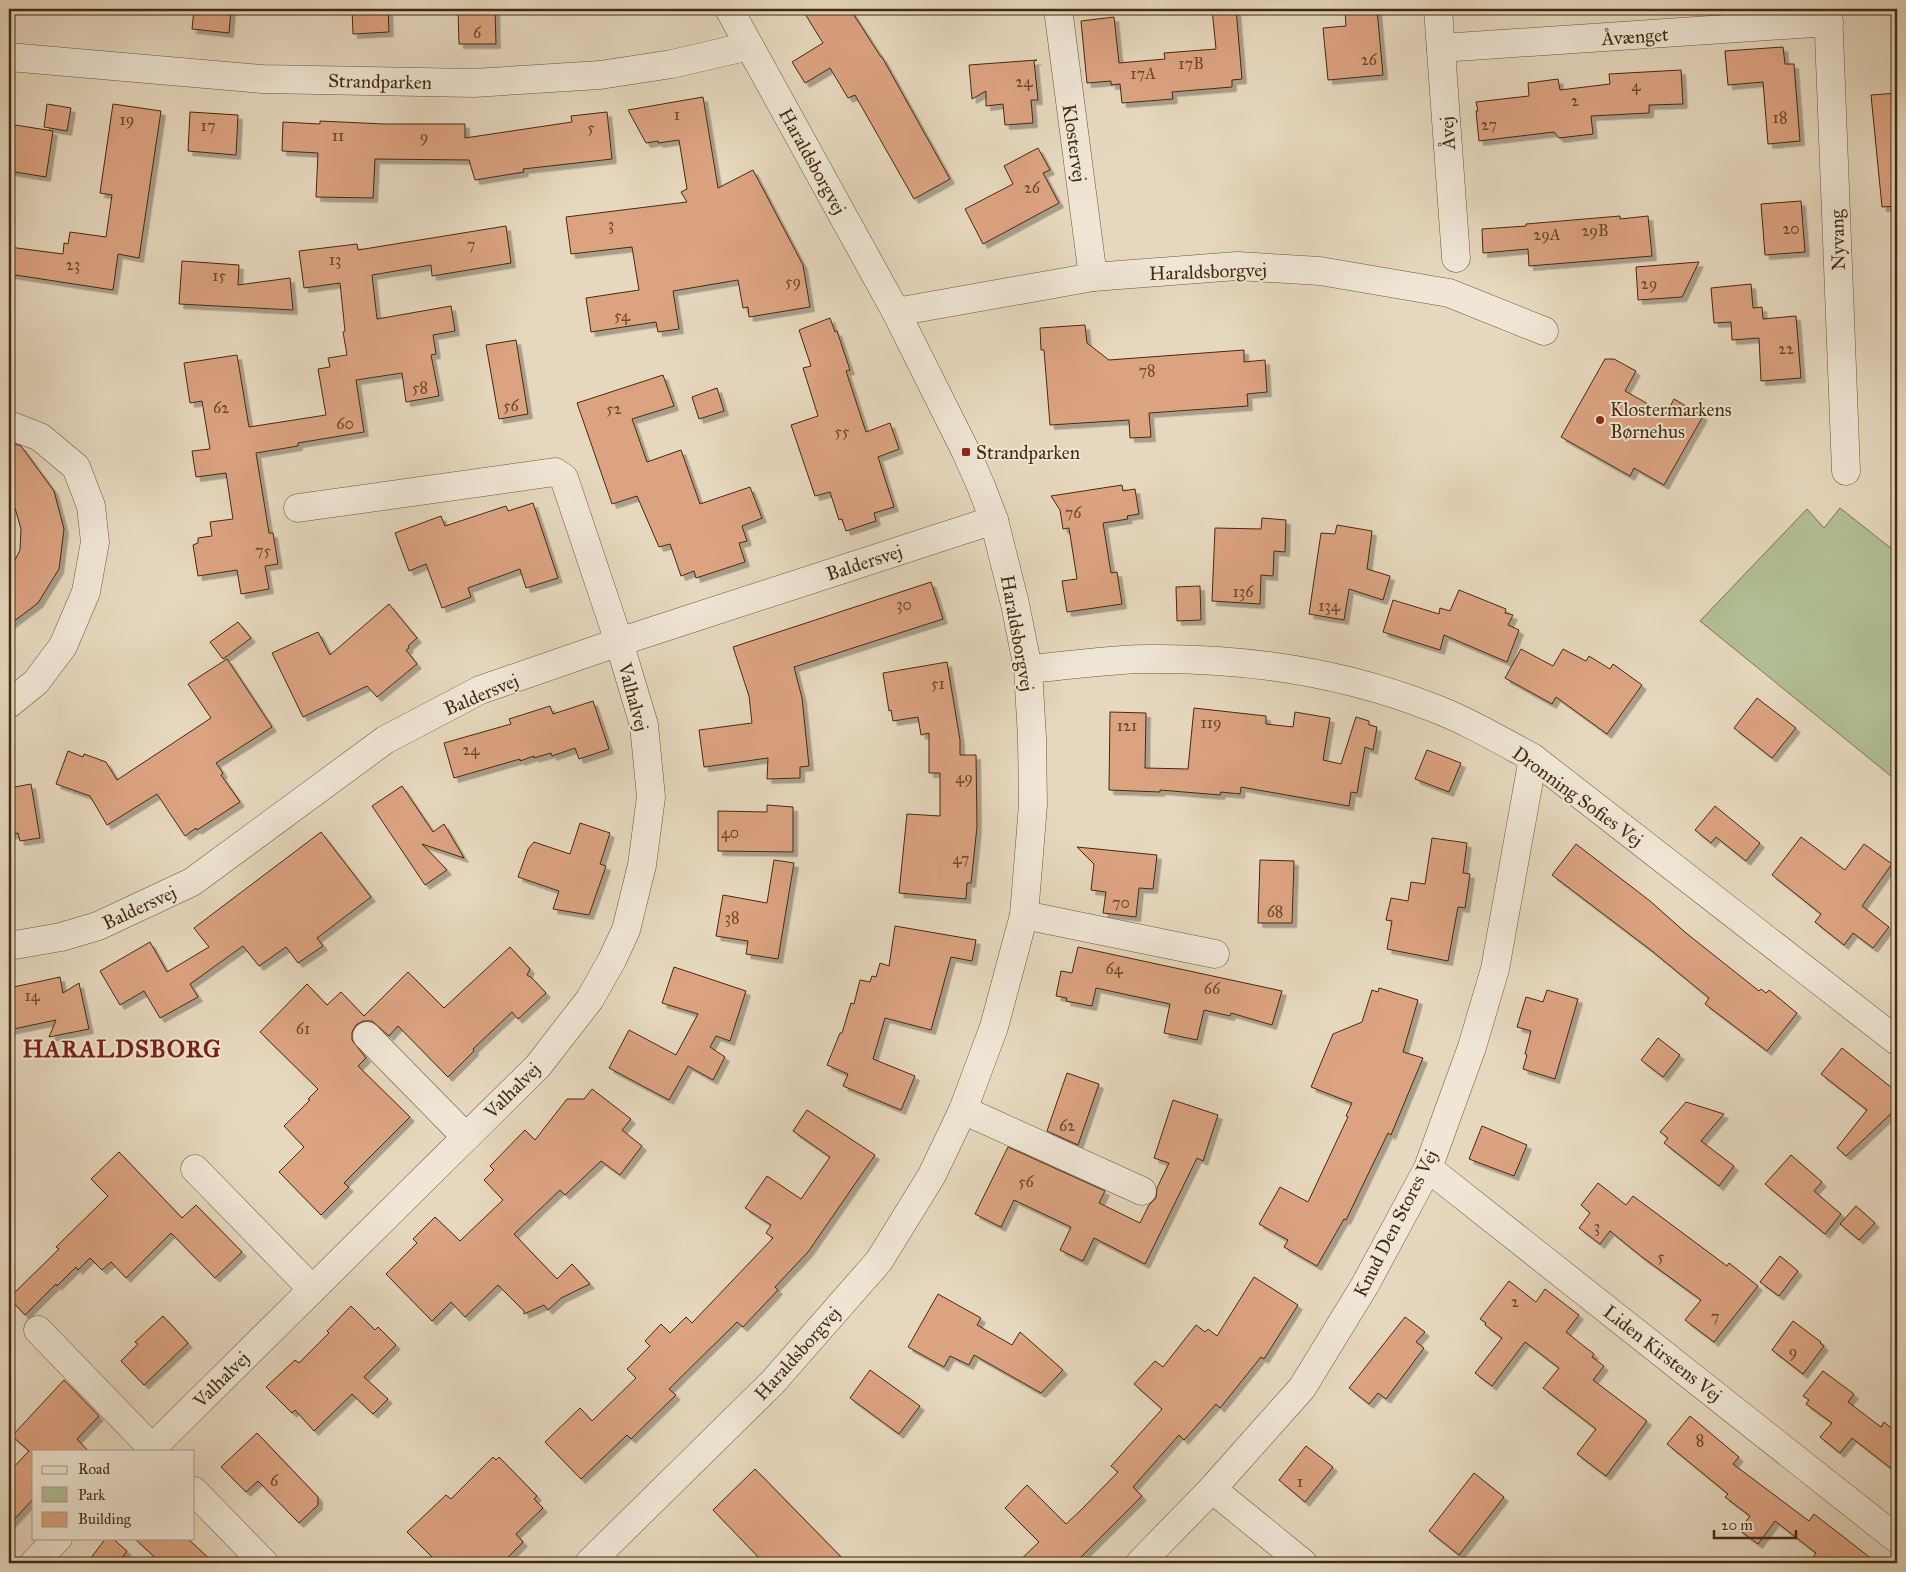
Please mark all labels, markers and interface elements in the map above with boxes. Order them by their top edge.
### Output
house number: 6 [473,23,482,42]
street label: Åvænget [1600,23,1670,51]
house number: 26 [1361,50,1378,69]
house number: 17B [1178,54,1204,73]
house number: 17A [1130,64,1156,83]
street label: Strandparken [328,69,432,94]
house number: 24 [1016,72,1033,91]
house number: 4 [1632,76,1642,95]
house number: 2 [1571,91,1579,110]
street label: Klostervej [1058,103,1091,184]
street label: Haraldsborgvej [773,104,851,219]
house number: 1 [674,105,680,124]
house number: 18 [1773,108,1787,127]
house number: 19 [120,110,134,129]
street label: Åvej [1435,115,1460,151]
house number: 27 [1481,115,1497,134]
house number: 17 [201,116,215,135]
house number: 5 [587,118,595,137]
house number: 11 [332,126,344,145]
house number: 9 [420,127,428,146]
house number: 26 [1024,178,1041,197]
street label: Nyvang [1825,209,1851,271]
house number: 3 [608,215,614,234]
house number: 20 [1782,219,1800,238]
house number: 29B [1581,221,1609,240]
house number: 29A [1533,225,1561,244]
house number: 7 [467,235,475,254]
house number: 13 [329,250,341,269]
house number: 23 [66,255,80,274]
street label: Haraldsborgvej [1149,258,1267,286]
house number: 15 [212,266,226,285]
house number: 59 [785,272,801,291]
house number: 29 [1641,274,1657,293]
house number: 54 [614,306,631,325]
house number: 22 [1778,339,1794,358]
house number: 78 [1138,361,1156,380]
house number: 58 [412,378,428,397]
house number: 56 [503,396,520,415]
house number: 62 [213,398,229,417]
place label: Klostermarkens Børnehus [1610,398,1732,443]
house number: 52 [606,399,622,418]
house number: 60 [336,414,354,433]
marker: Klostermarkens Børnehus [1594,414,1606,426]
house number: 55 [835,422,850,441]
place label: Strandparken [976,441,1080,464]
marker: Strandparken [960,446,972,458]
house number: 76 [1065,503,1082,522]
street label: Baldersvej [823,539,905,586]
house number: 75 [255,541,272,560]
street label: Haraldsborgvej [995,573,1039,693]
house number: 136 [1233,582,1254,601]
house number: 30 [896,595,912,614]
house number: 134 [1318,596,1341,615]
street label: Valhalvej [613,659,654,734]
street label: Baldersvej [441,669,522,720]
house number: 51 [931,674,945,693]
house number: 119 [1200,713,1222,732]
house number: 121 [1117,716,1137,735]
house number: 24 [463,740,480,759]
street label: Dronning Sofies Vej [1507,741,1647,852]
house number: 49 [955,768,973,787]
house number: 40 [721,823,739,842]
house number: 47 [953,849,969,868]
street label: Baldersvej [99,880,180,934]
house number: 70 [1112,893,1130,912]
house number: 68 [1267,902,1283,921]
house number: 38 [725,908,739,927]
house number: 64 [1105,959,1124,978]
house number: 66 [1204,979,1221,998]
house number: 14 [24,986,41,1005]
house number: 61 [296,1019,310,1038]
district label: HARALDSBORG [22,1034,222,1064]
street label: Valhalvej [479,1058,545,1124]
house number: 62 [1059,1116,1075,1135]
street label: Knud Den Stores Vej [1348,1146,1443,1301]
house number: 56 [1018,1172,1035,1191]
house number: 3 [1594,1217,1600,1236]
house number: 5 [1657,1247,1665,1266]
house number: 2 [1511,1292,1519,1311]
street label: Liden Kirstens Vej [1599,1300,1727,1407]
street label: Haraldsborgvej [749,1302,846,1405]
house number: 7 [1711,1307,1719,1326]
house number: 9 [1789,1342,1797,1361]
street label: Valhalvej [188,1347,254,1413]
house number: 8 [1696,1431,1704,1450]
legend [32,1450,195,1540]
text: Road [78,1460,110,1478]
house number: 6 [270,1471,279,1490]
house number: 1 [1297,1472,1303,1491]
text: Park [78,1486,105,1504]
scale bar [1714,1507,1796,1539]
text: Building [78,1510,132,1528]
text: 20 m [1721,1516,1753,1534]

